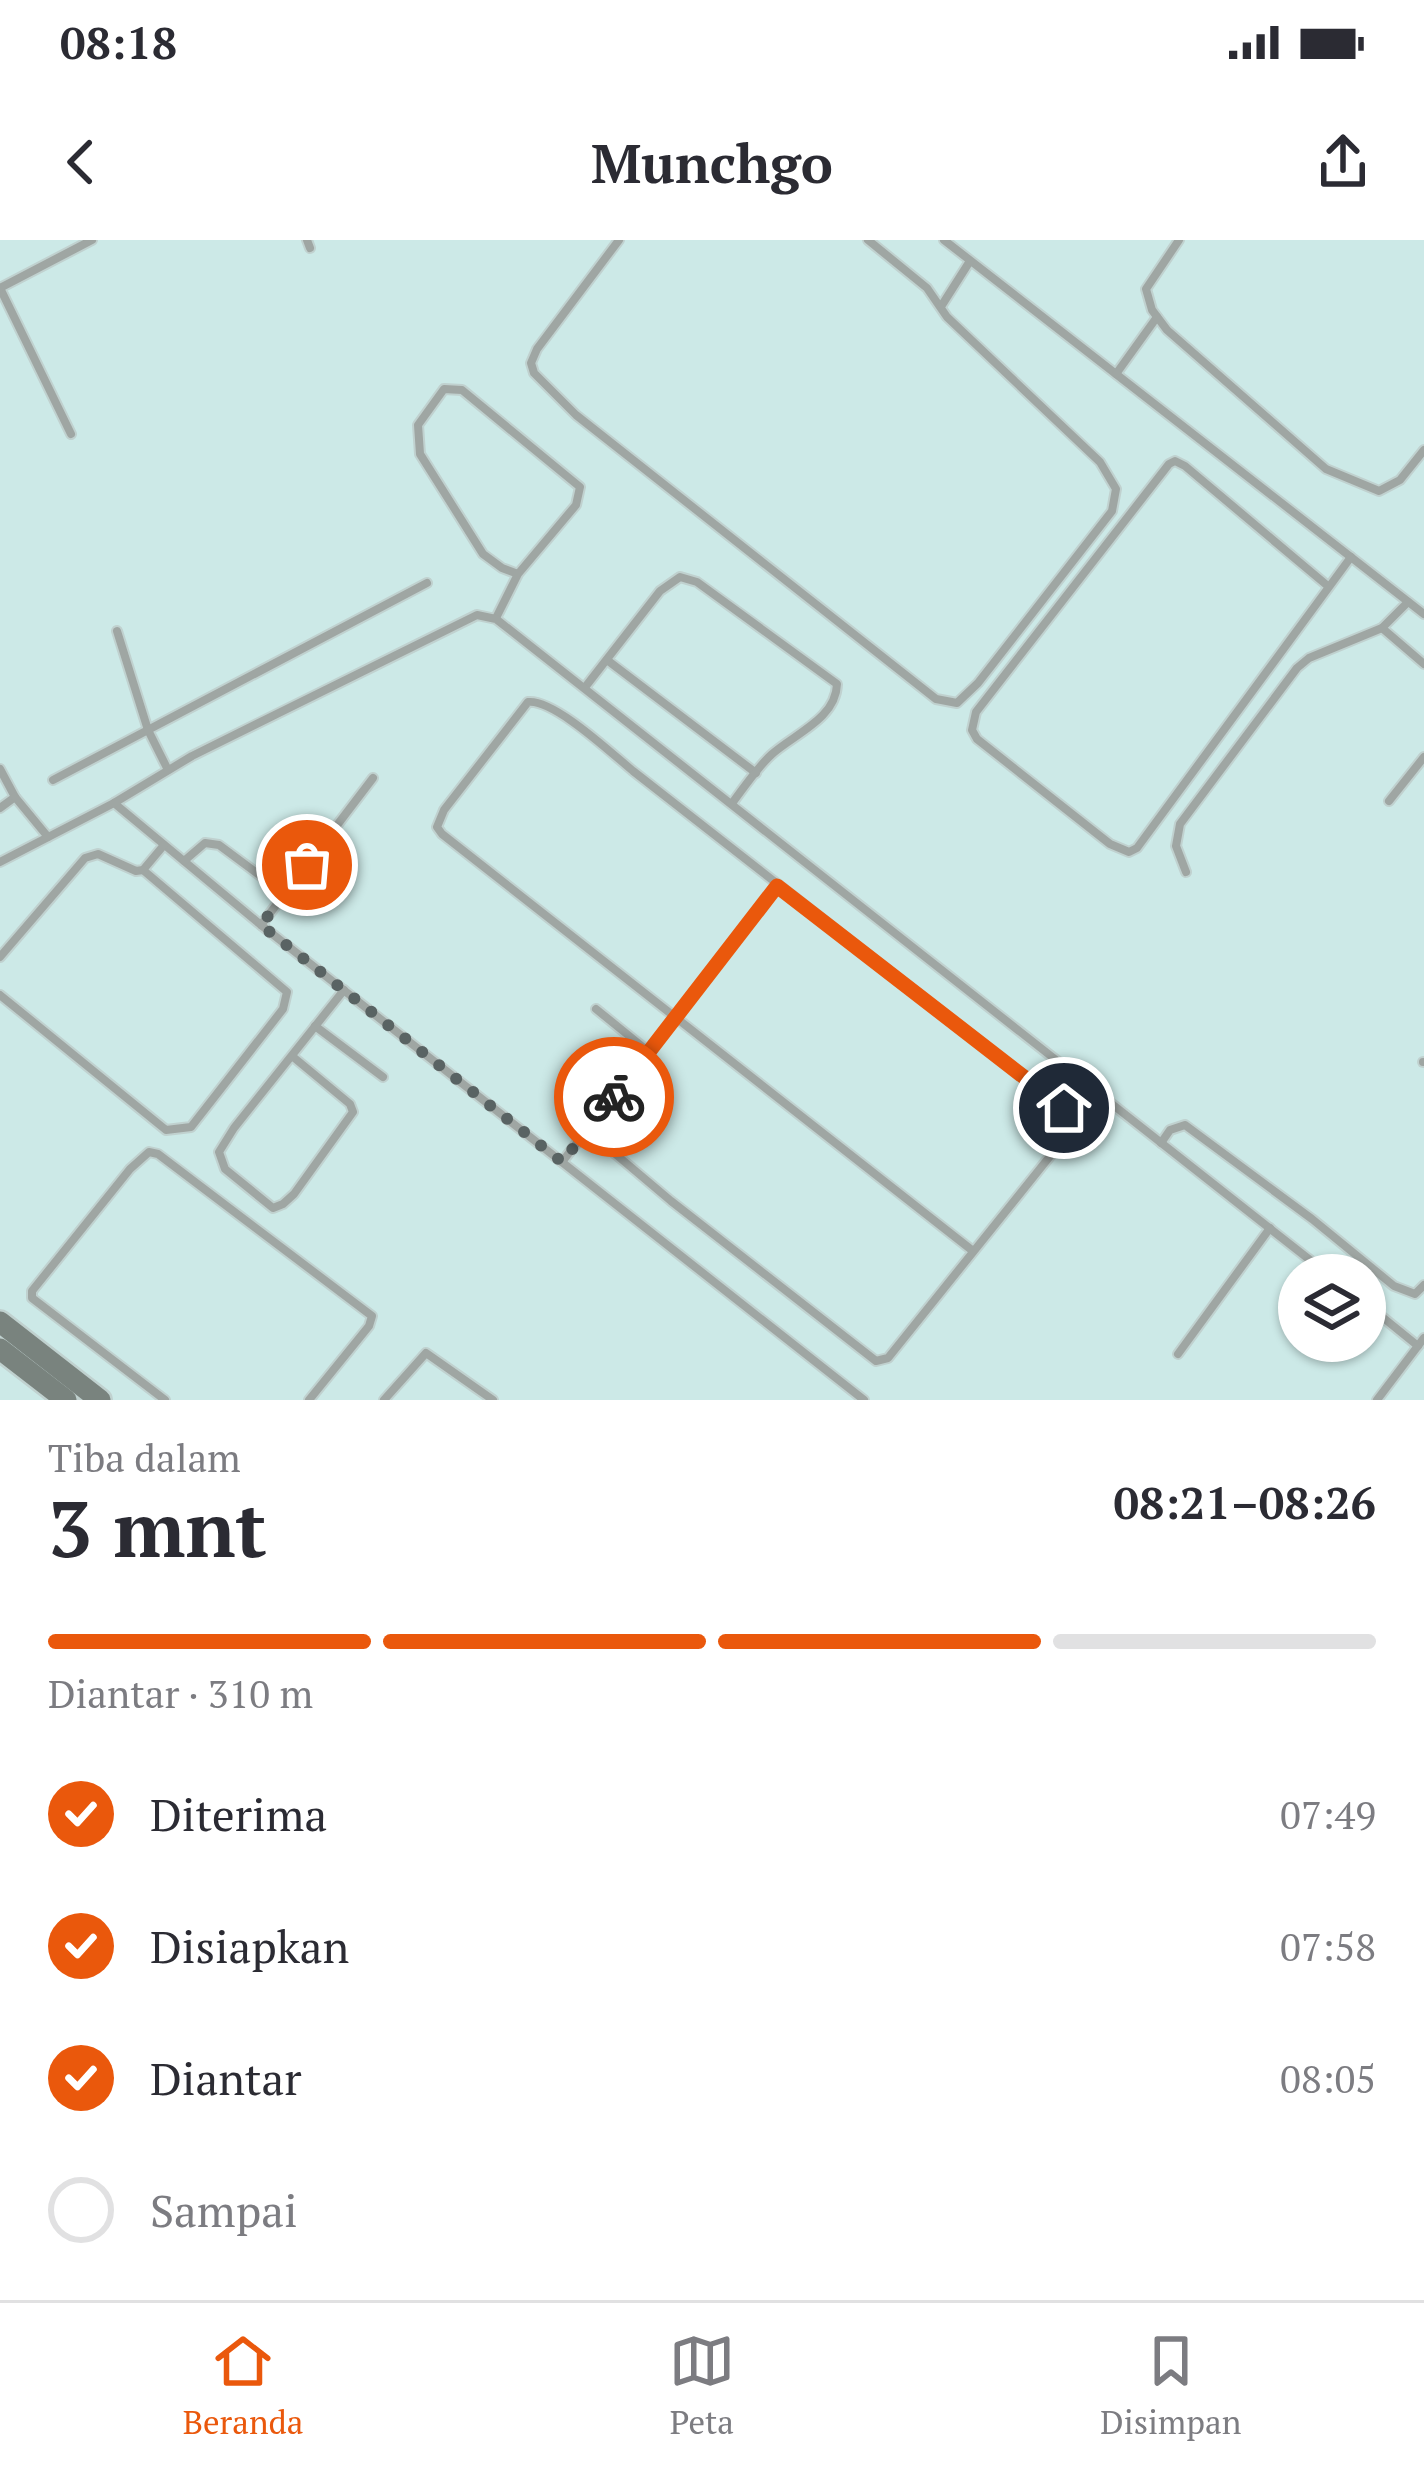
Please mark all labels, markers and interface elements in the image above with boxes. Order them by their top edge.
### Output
text: 08:18 [60,12,177,72]
text: Munchgo [591,127,833,198]
icon: back [48,129,114,195]
icon: share [1310,129,1376,195]
pin [256,814,358,916]
icon: bag [274,832,340,898]
courier [554,1037,674,1157]
pin [1013,1057,1115,1159]
icon: bike [581,1064,647,1130]
icon: home [1031,1075,1097,1141]
map controls [1278,1254,1386,1362]
button: layers [1278,1254,1386,1362]
text: Tiba dalam [48,1431,241,1483]
text: 08:21–08:26 [1114,1472,1376,1532]
text: 3 mnt [48,1476,267,1579]
text: Diantar · 310 m [48,1667,313,1719]
icon: check [48,1781,114,1847]
text: Diterima [150,1784,327,1844]
text: 07:49 [1280,1788,1376,1840]
icon: check [48,1913,114,1979]
text: Disiapkan [150,1916,349,1976]
text: 07:58 [1280,1920,1376,1972]
icon: check [48,2045,114,2111]
text: Diantar [150,2048,302,2108]
text: 08:05 [1280,2052,1376,2104]
text: Sampai [150,2180,297,2240]
tab: Beranda [183,2328,304,2443]
tab: Peta [669,2328,735,2443]
tab: Disimpan [1100,2328,1241,2443]

